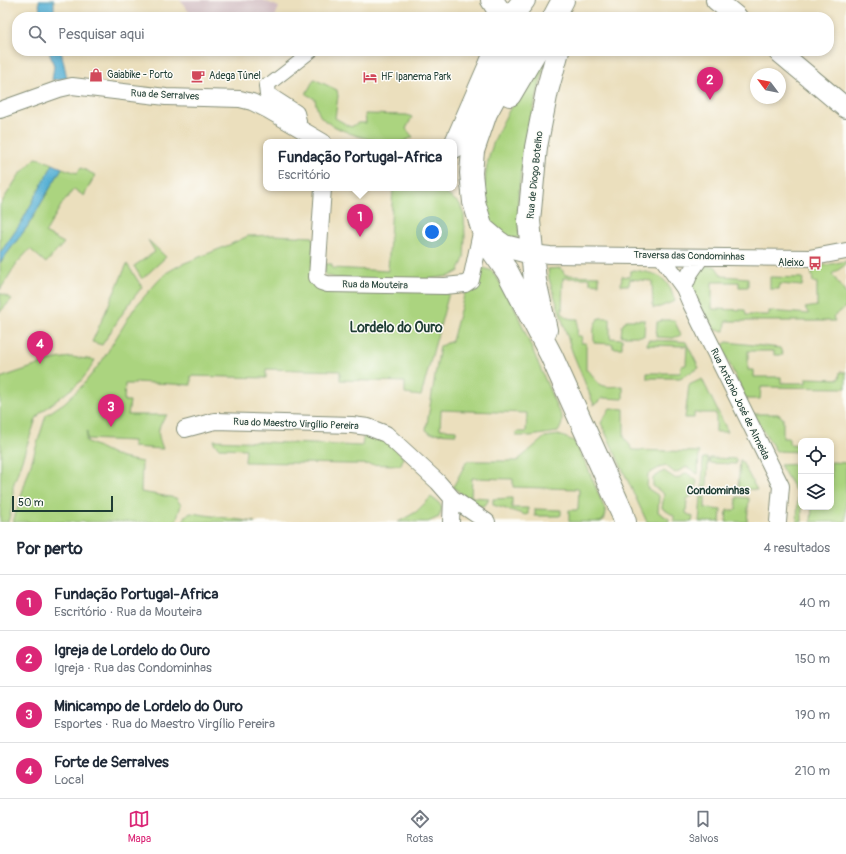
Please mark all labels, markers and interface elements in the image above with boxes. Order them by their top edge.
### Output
search box [12,12,834,56]
icon: search [26,23,48,45]
text: Pesquisar aqui [58,25,144,44]
shop icon: Gaiabike - Porto [88,67,104,83]
pin: 2 [697,67,723,100]
cafe icon: Adega Túnel [190,68,206,84]
north arrow [750,68,786,104]
place label: Gaiabike - Porto [107,69,174,81]
hotel icon: HF Ipanema Park [362,69,378,85]
place label: Adega Túnel [209,70,261,82]
place label: HF Ipanema Park [381,71,452,83]
street label: Rua de Serralves [130,87,200,103]
street label: Rua de Diogo Botelho [524,130,546,219]
popup [263,139,457,191]
text: Fundação Portugal-Africa [278,148,442,167]
text: Escritório [278,167,330,183]
pin: 1 [347,204,373,237]
your location [422,222,442,242]
street label: Traversa das Condominhas [633,249,745,263]
bus stop icon: Aleixo [807,255,823,271]
place label: Aleixo [778,257,805,269]
street label: Rua da Mouteira [342,278,408,292]
district label: Lordelo do Ouro [349,319,443,336]
pin: 4 [27,331,53,364]
street label: Rua António José de Almeida [708,346,772,462]
pin: 3 [98,394,124,427]
street label: Rua do Maestro Virgílio Pereira [233,416,359,432]
map controls [798,438,834,510]
button: locate [798,438,834,474]
button: layers [798,474,834,510]
district label: Condominhas [687,484,749,497]
scale bar [12,494,113,513]
text: 50 m [18,496,44,509]
text: Por perto [16,538,83,559]
text: 4 resultados [763,540,830,556]
text: Fundação Portugal-Africa [54,585,218,604]
text: 1 [26,595,32,611]
text: 40 m [799,595,830,611]
text: Escritório · Rua da Mouteira [54,604,202,620]
text: Igreja de Lordelo do Ouro [54,641,210,660]
text: 2 [25,651,33,667]
text: 150 m [795,651,830,667]
text: Igreja · Rua das Condominhas [54,660,212,676]
text: Minicampo de Lordelo do Ouro [54,697,243,716]
text: 3 [25,707,33,723]
text: 190 m [795,707,830,723]
text: Esportes · Rua do Maestro Virgílio Pereira [54,716,275,732]
text: Forte de Serralves [54,753,169,772]
text: 4 [25,763,33,779]
text: 210 m [794,763,830,779]
text: Local [54,772,84,788]
tab: Mapa [128,808,151,845]
tab: Rotas [406,808,433,845]
tab: Salvos [688,808,718,845]

